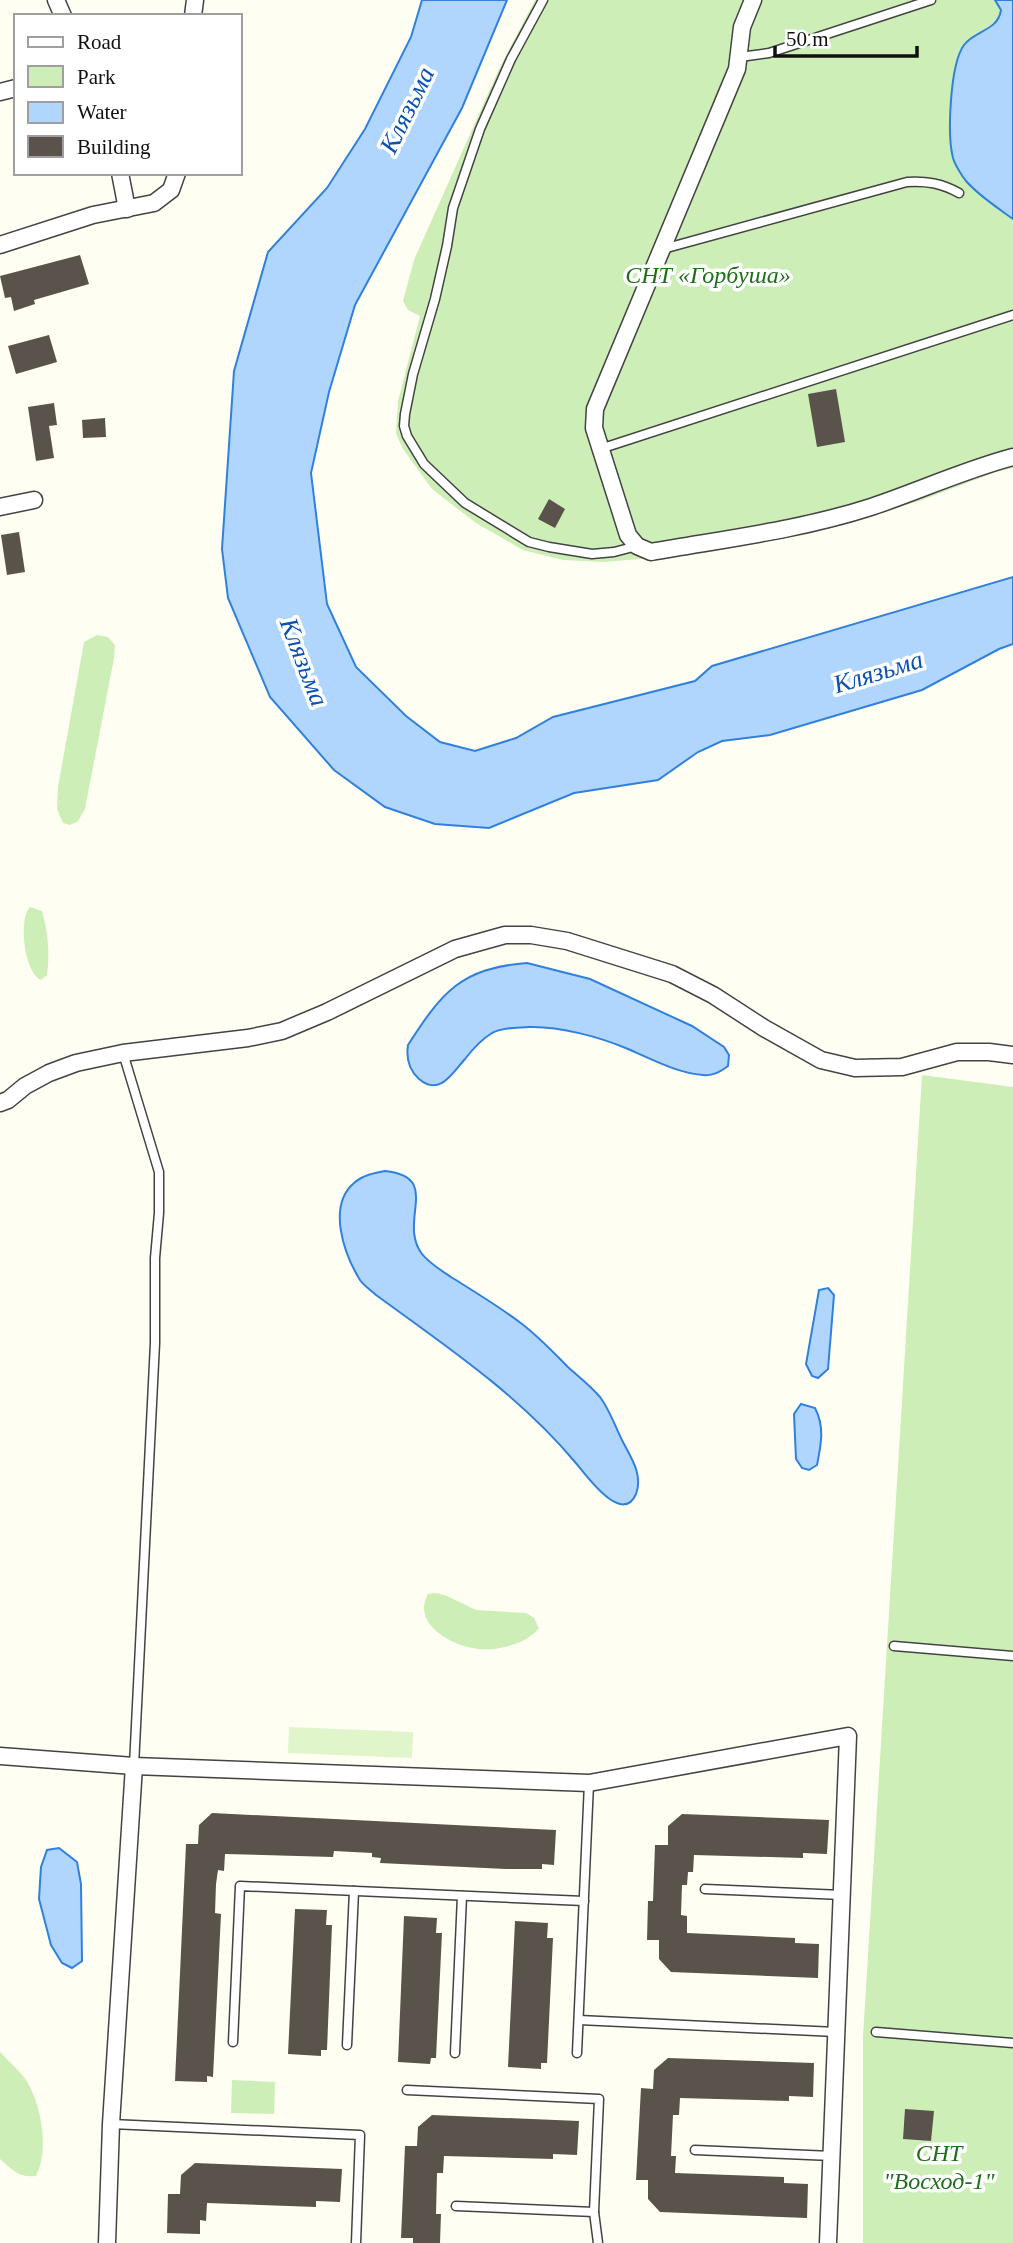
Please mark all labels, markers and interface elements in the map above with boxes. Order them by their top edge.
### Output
legend [14,14,242,175]
scale bar [775,14,917,58]
text: 50 m [786,27,829,51]
text: Road [77,30,122,54]
water label: Клязьма [373,62,440,159]
text: Park [77,65,116,89]
text: Water [77,100,127,124]
text: Building [77,135,151,159]
park label: СНТ «Горбуша» [625,262,791,288]
water label: Клязьма [274,613,334,710]
water label: Клязьма [829,645,926,700]
park label: СНТ "Восход-1" [883,2140,995,2194]

